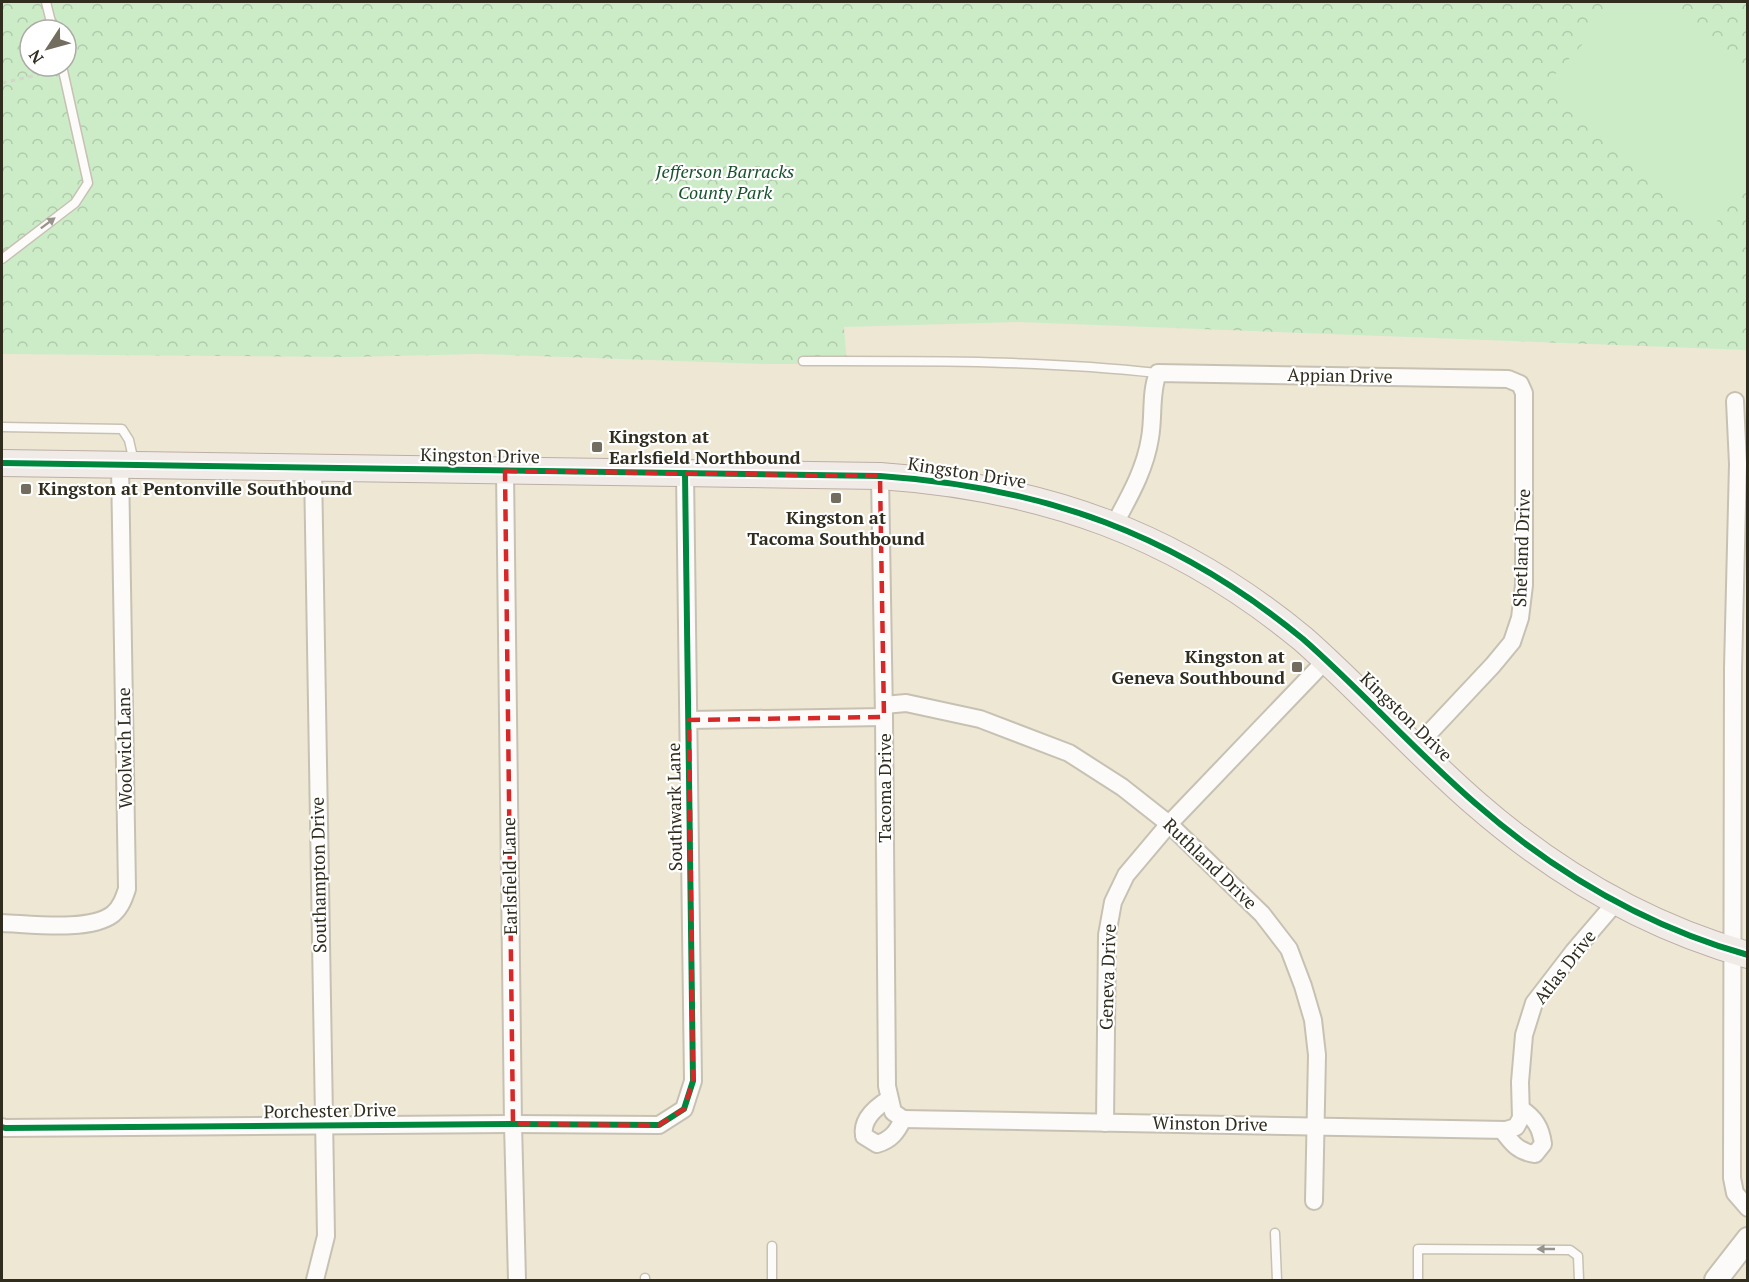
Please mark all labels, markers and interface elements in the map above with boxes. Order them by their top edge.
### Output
north arrow [18,18,78,78]
text: N [23,45,48,68]
park label: Jefferson Barracks County Park [655,159,794,204]
one-way arrow [40,217,56,230]
street label: Appian Drive [1287,362,1393,388]
place label: Kingston at Earlsfield Northbound [609,424,801,469]
marker: Kingston at Earlsfield Northbound [590,440,604,454]
street label: Kingston Drive [420,442,540,468]
street label: Kingston Drive [906,451,1028,493]
place label: Kingston at Pentonville Southbound [38,476,353,500]
marker: Kingston at Pentonville Southbound [19,482,33,496]
street label: Shetland Drive [1507,488,1535,608]
marker: Kingston at Tacoma Southbound [829,491,843,505]
place label: Kingston at Tacoma Southbound [747,505,925,550]
place label: Kingston at Geneva Southbound [1112,644,1285,689]
marker: Kingston at Geneva Southbound [1290,660,1304,674]
street label: Kingston Drive [1355,666,1458,766]
street label: Woolwich Lane [111,687,137,809]
street label: Tacoma Drive [872,733,896,843]
street label: Southwark Lane [661,742,687,872]
street label: Southampton Drive [305,797,331,953]
street label: Ruthland Drive [1159,812,1263,914]
street label: Earlsfield Lane [496,817,522,935]
street label: Geneva Drive [1093,923,1121,1031]
street label: Atlas Drive [1528,924,1601,1008]
street label: Porchester Drive [263,1097,397,1123]
street label: Winston Drive [1152,1110,1268,1136]
one-way arrow [1537,1245,1556,1254]

